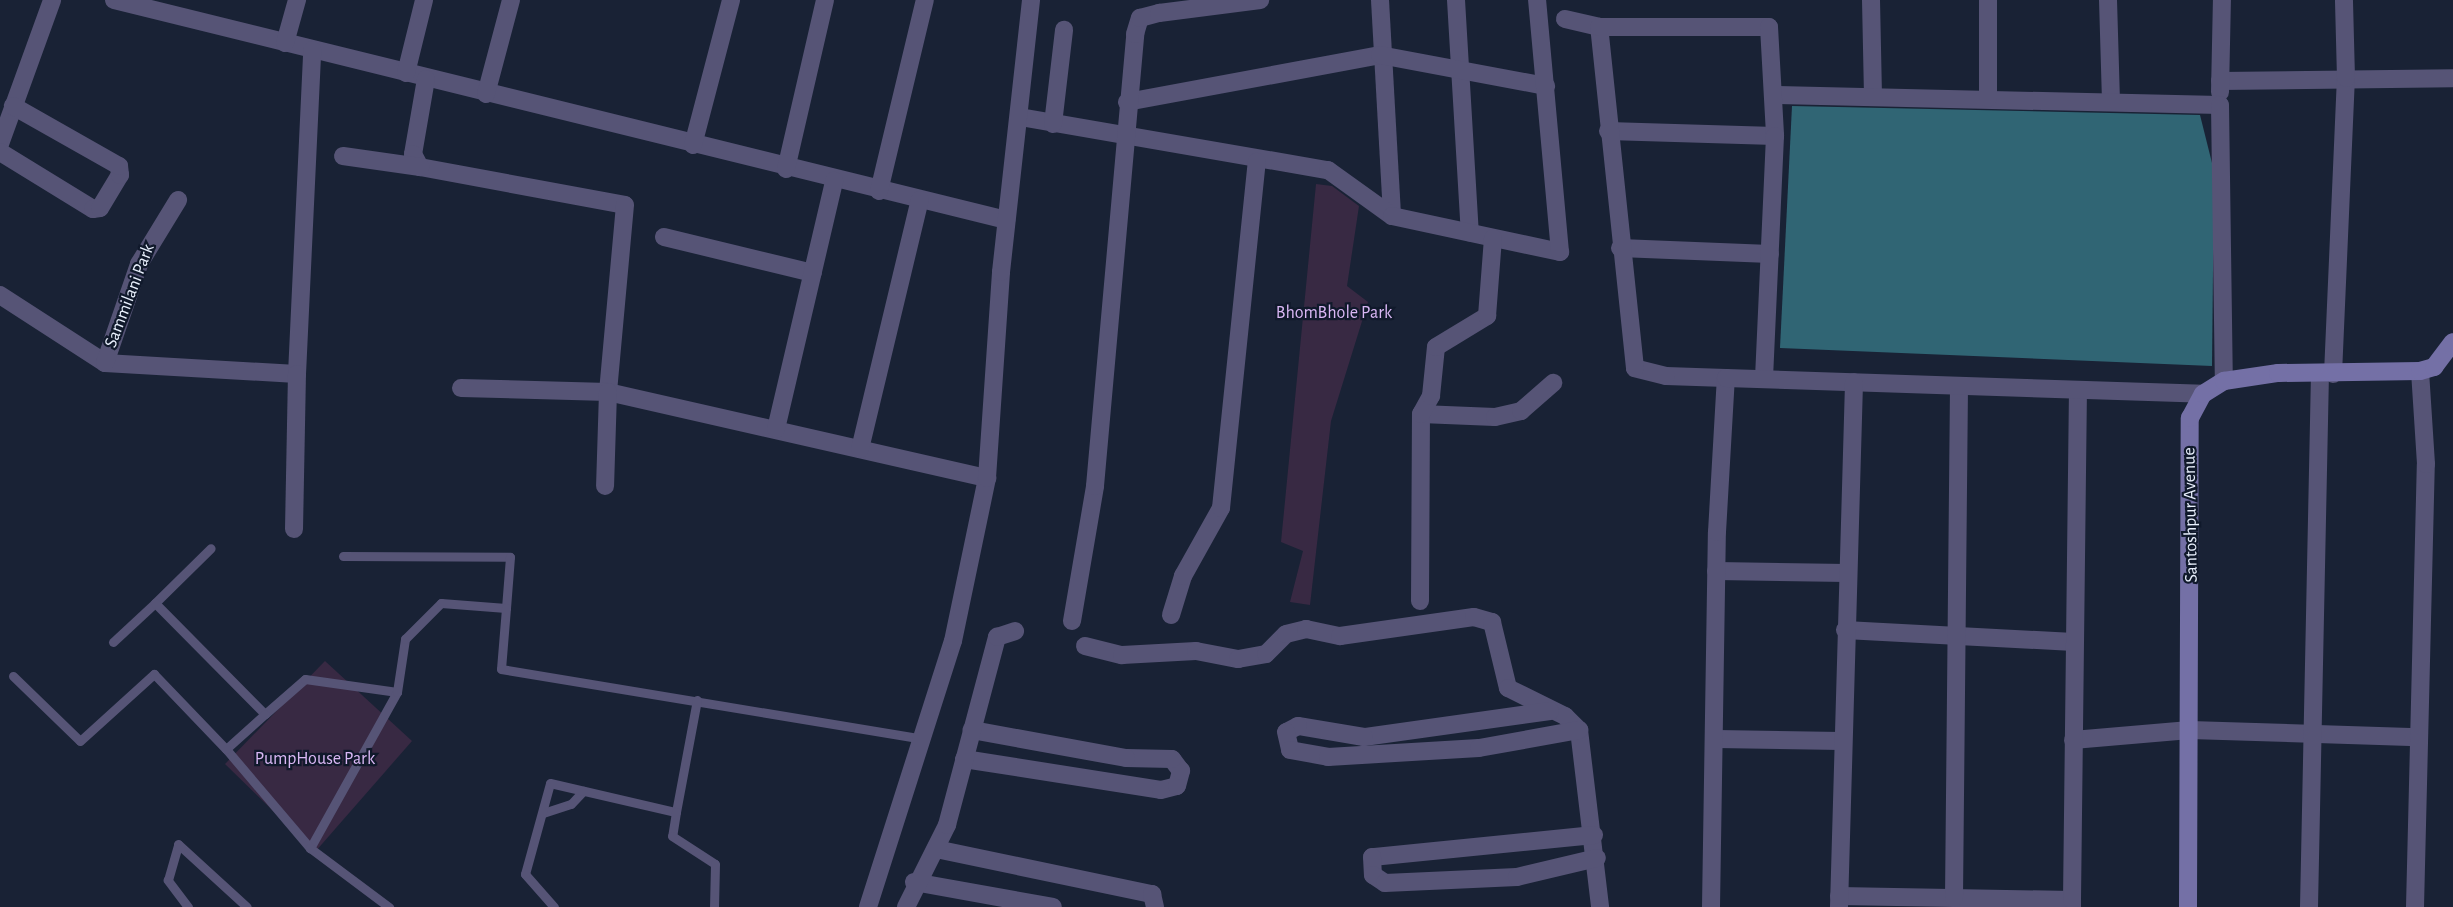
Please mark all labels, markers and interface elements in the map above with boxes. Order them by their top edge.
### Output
street label: Sammilani Park [100,241,160,351]
park label: BhomBhole Park [1276,302,1392,324]
street label: Santoshpur Avenue [2179,447,2203,583]
park label: PumpHouse Park [255,748,375,770]

